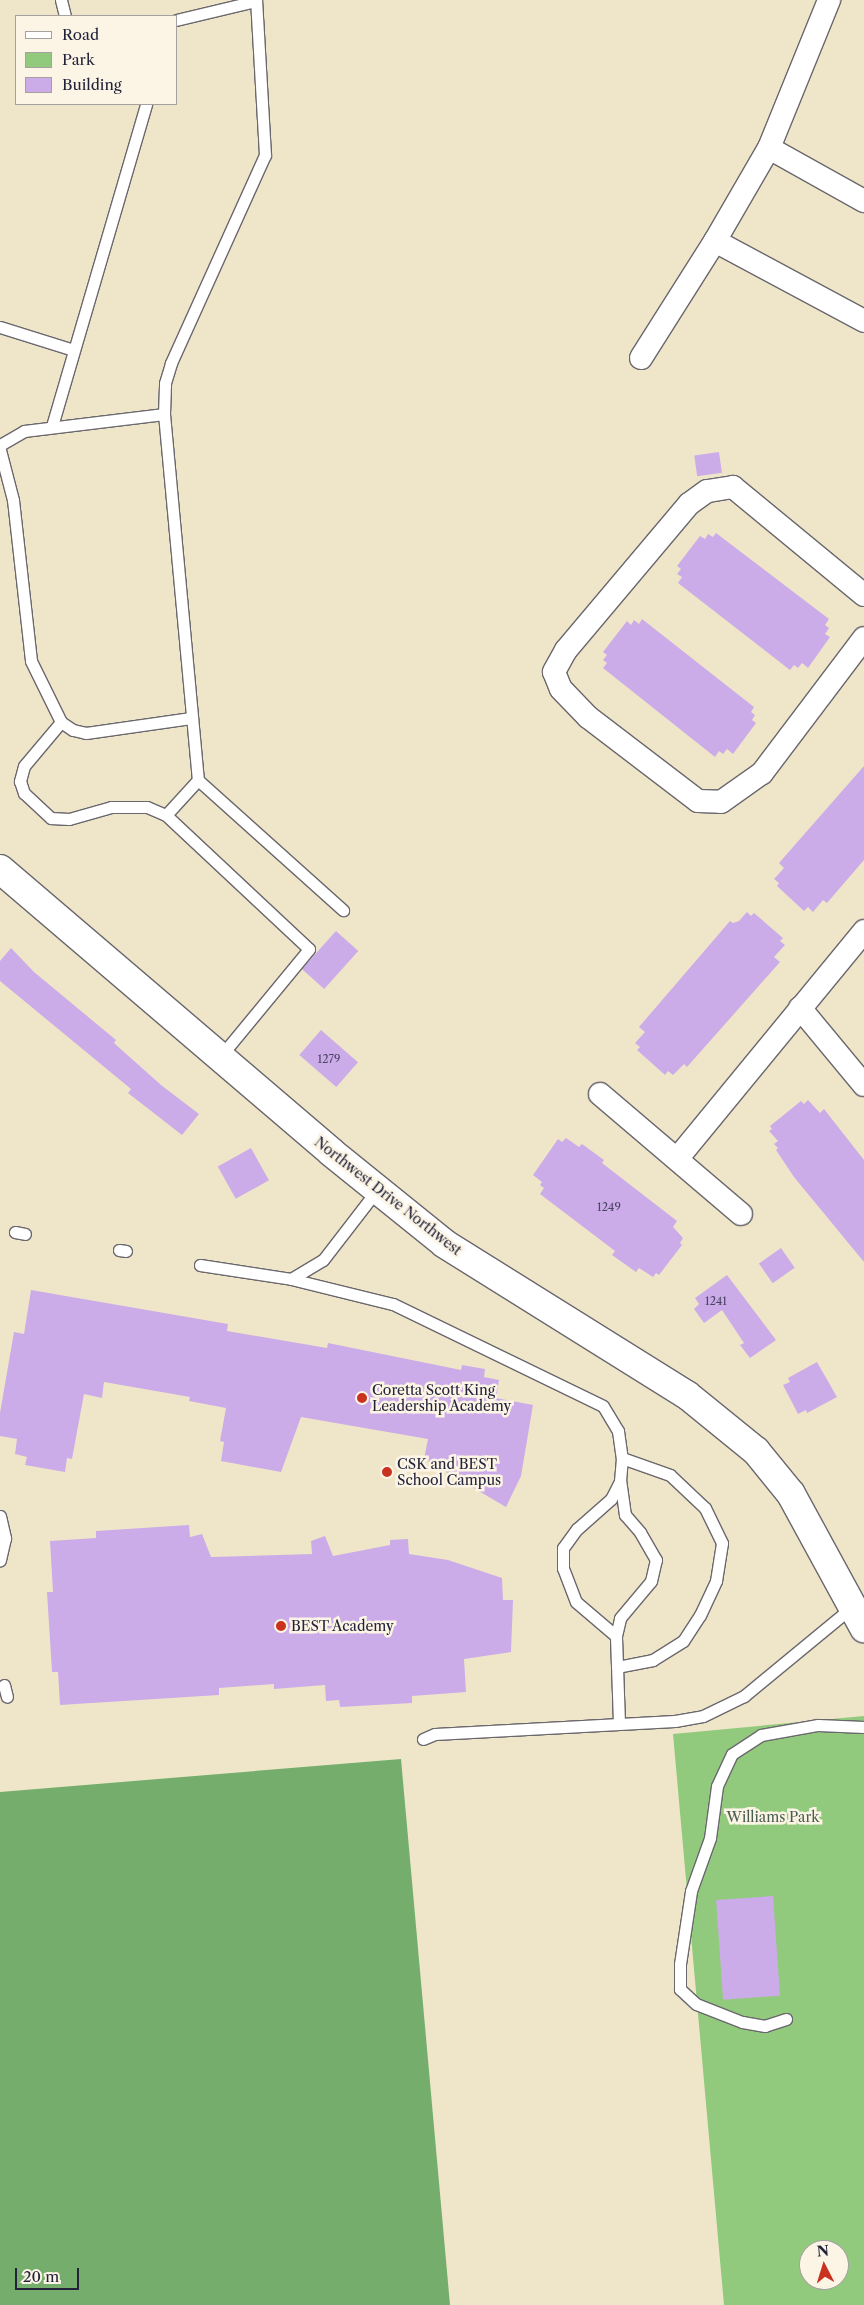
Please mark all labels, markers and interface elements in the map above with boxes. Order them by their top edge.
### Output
legend [15,15,178,105]
text: Road [62,25,99,44]
text: Park [62,50,95,69]
text: Building [62,75,122,94]
house number: 1279 [318,1052,340,1066]
street label: Northwest Drive Northwest [311,1133,465,1259]
house number: 1249 [597,1200,621,1214]
house number: 1241 [705,1294,727,1308]
place label: Coretta Scott King Leadership Academy [372,1382,512,1414]
marker: Coretta Scott King Leadership Academy [356,1392,368,1404]
place label: CSK and BEST School Campus [397,1456,501,1488]
marker: CSK and BEST School Campus [381,1466,393,1478]
place label: BEST Academy [291,1618,395,1634]
marker: BEST Academy [275,1620,287,1632]
park label: Williams Park [727,1809,819,1825]
north arrow [799,2240,849,2290]
text: N [816,2242,830,2261]
scale bar [18,2258,81,2290]
text: 20 m [23,2267,59,2286]

